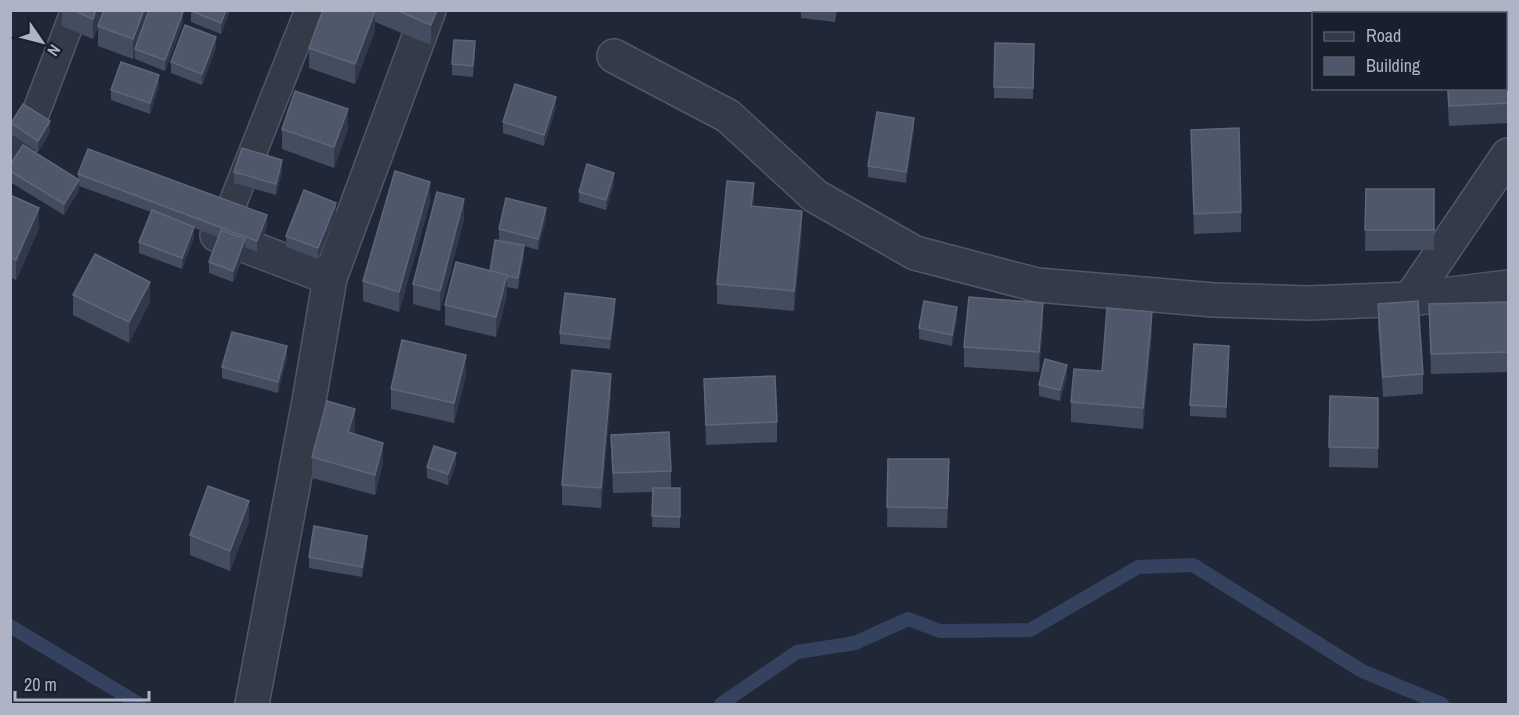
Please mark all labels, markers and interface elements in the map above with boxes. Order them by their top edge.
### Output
north arrow [12,12,72,72]
legend [1312,12,1507,90]
text: Road [1366,23,1401,48]
text: N [43,40,66,61]
text: Building [1366,53,1421,78]
scale bar [15,664,148,702]
text: 20 m [24,672,57,697]

